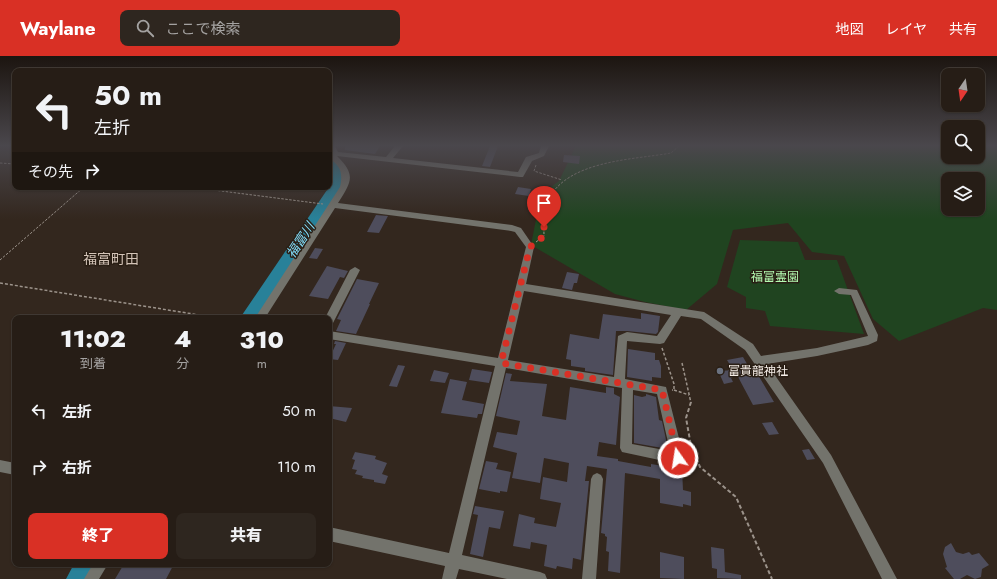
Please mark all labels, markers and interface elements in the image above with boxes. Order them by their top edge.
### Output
search box [120,10,400,46]
text: Waylane [20,15,96,42]
icon: search [134,17,156,39]
text: ここで検索 [166,18,241,40]
text: 地図 [835,19,863,39]
text: レイヤ [885,19,927,39]
text: 共有 [949,19,977,39]
north arrow [941,68,985,112]
map controls [941,68,985,216]
text: 50 m [94,75,162,116]
icon: left [28,84,80,136]
text: 左折 [94,115,130,141]
button: search [941,120,985,164]
icon: right [81,160,103,182]
text: その先 [28,161,73,183]
button: layers [941,172,985,216]
pin [527,186,561,227]
icon: arrive [533,192,555,214]
water label: 福富川 [282,217,320,262]
district label: 福富町田 [83,249,139,269]
park label: 福富霊園 [751,268,799,286]
text: 11:02 [60,321,126,356]
text: 4 [174,321,192,356]
text: 310 [240,322,284,357]
text: 到着 [80,354,106,373]
text: 分 [176,354,189,373]
text: m [257,354,267,373]
place label: 富貴龍神社 [728,362,788,380]
marker: 富貴龍神社 [715,366,725,376]
icon: left [28,400,50,422]
text: 50 m [282,400,316,422]
text: 左折 [62,401,92,423]
position arrow [657,437,699,479]
icon: right [28,456,50,478]
text: 110 m [277,456,316,478]
text: 右折 [62,457,92,479]
button: 終了 [28,513,168,559]
button: 共有 [176,513,316,559]

